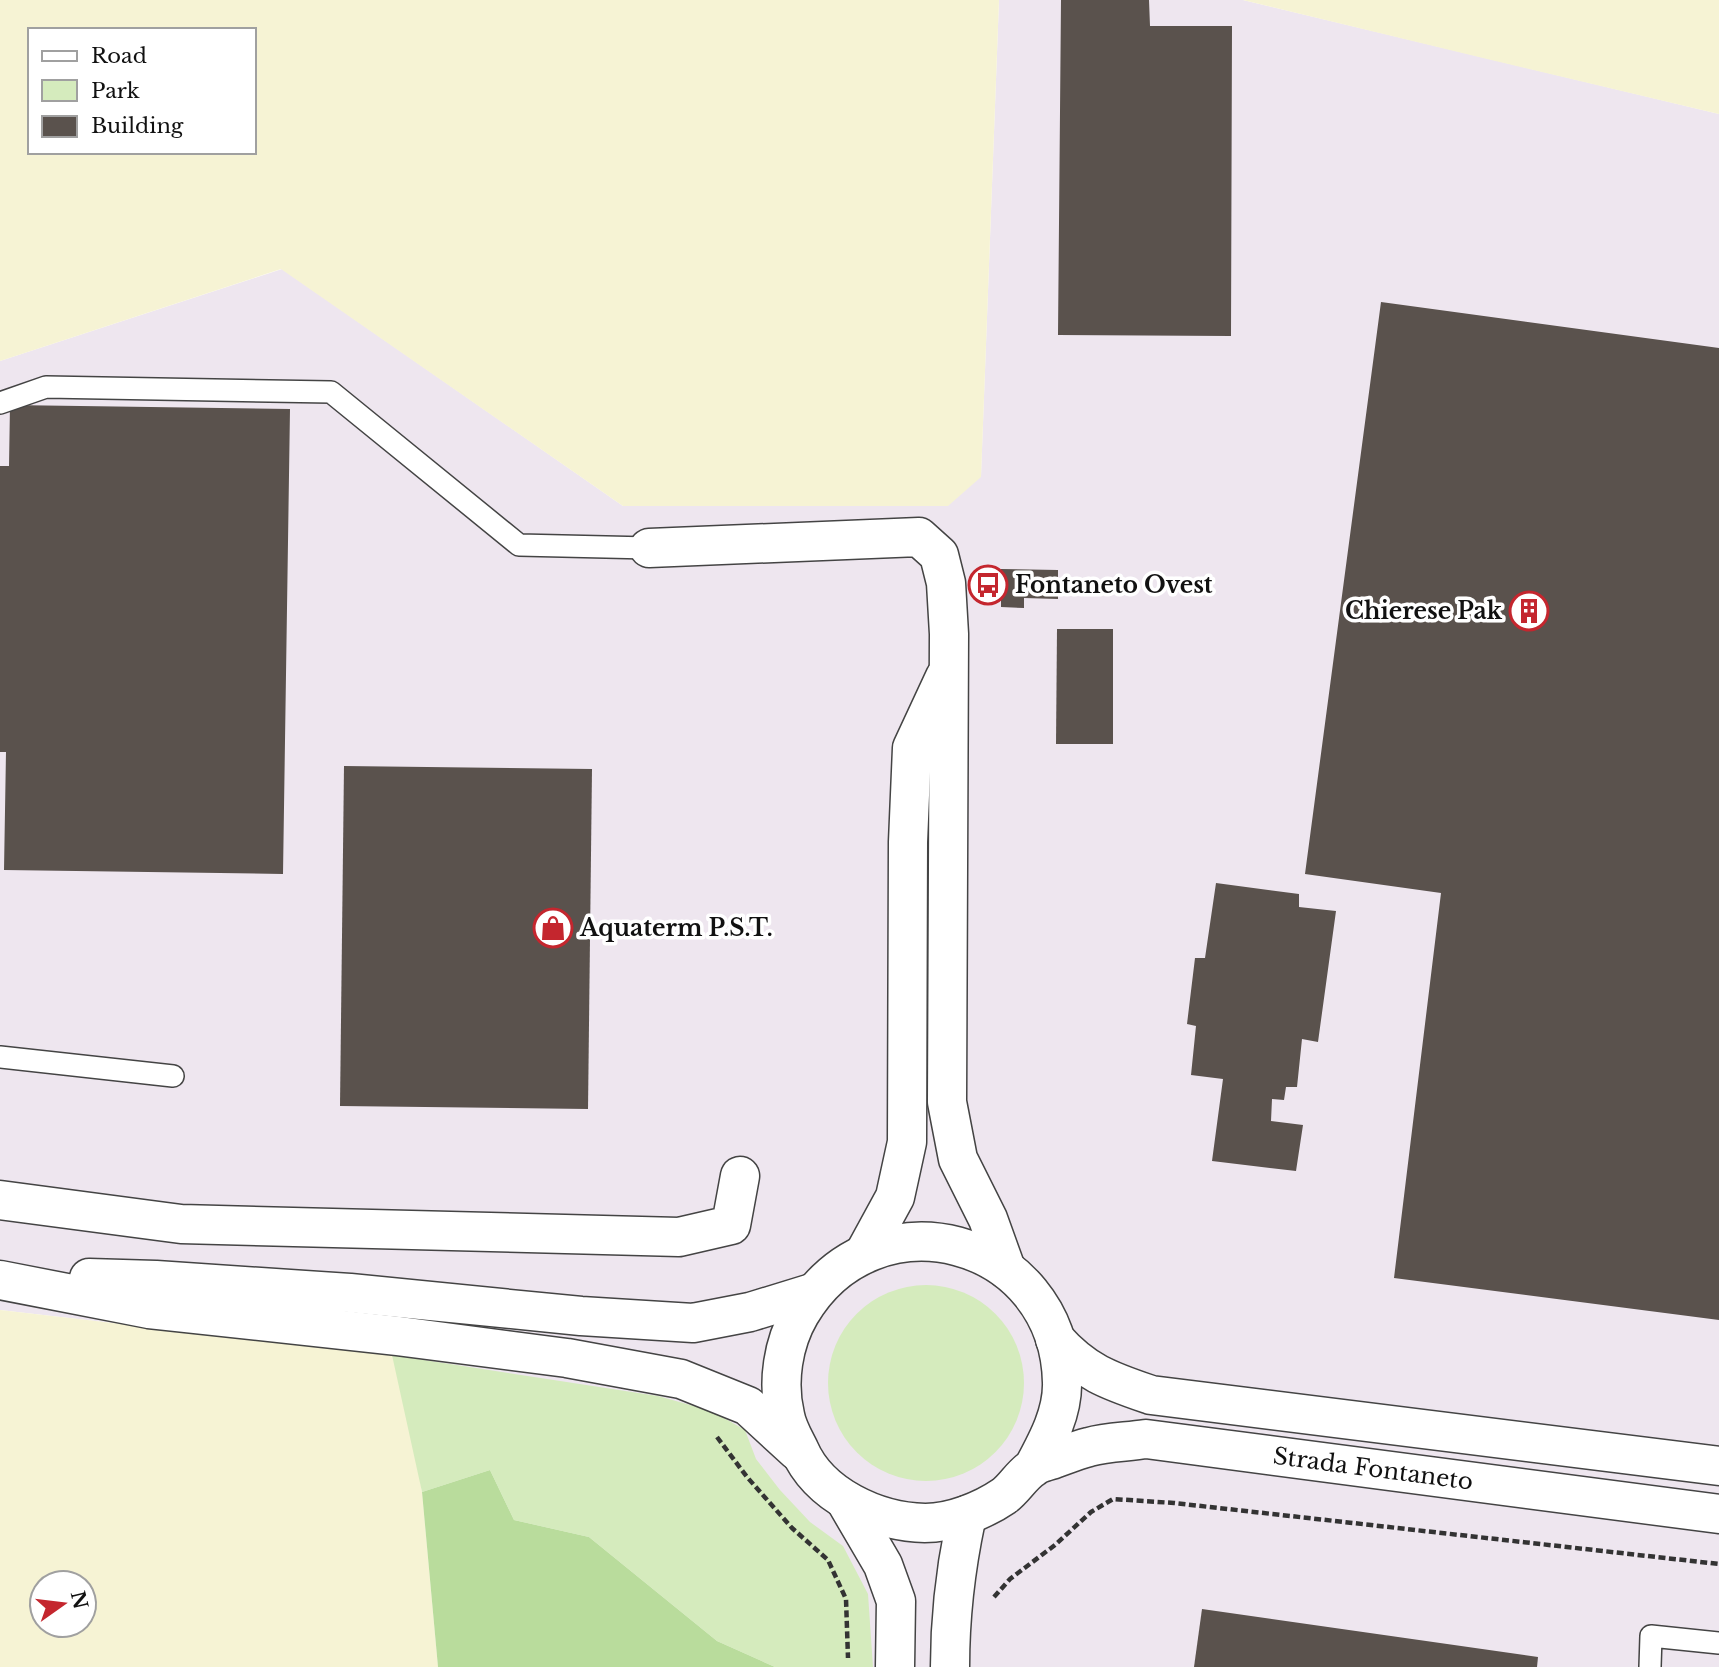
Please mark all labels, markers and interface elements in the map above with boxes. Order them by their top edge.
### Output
legend [28,28,256,154]
text: Road [91,43,147,69]
text: Park [91,78,140,104]
text: Building [91,113,184,139]
bus stop icon: Fontaneto Ovest [967,564,1009,606]
place label: Fontaneto Ovest [1015,571,1213,599]
building icon: Chierese Pak [1508,590,1550,632]
place label: Chierese Pak [1345,597,1503,625]
shop icon: Aquaterm P.S.T. [532,907,574,949]
place label: Aquaterm P.S.T. [579,914,773,942]
street label: Strada Fontaneto [1271,1442,1475,1496]
north arrow [28,1569,98,1639]
text: N [66,1589,92,1612]

